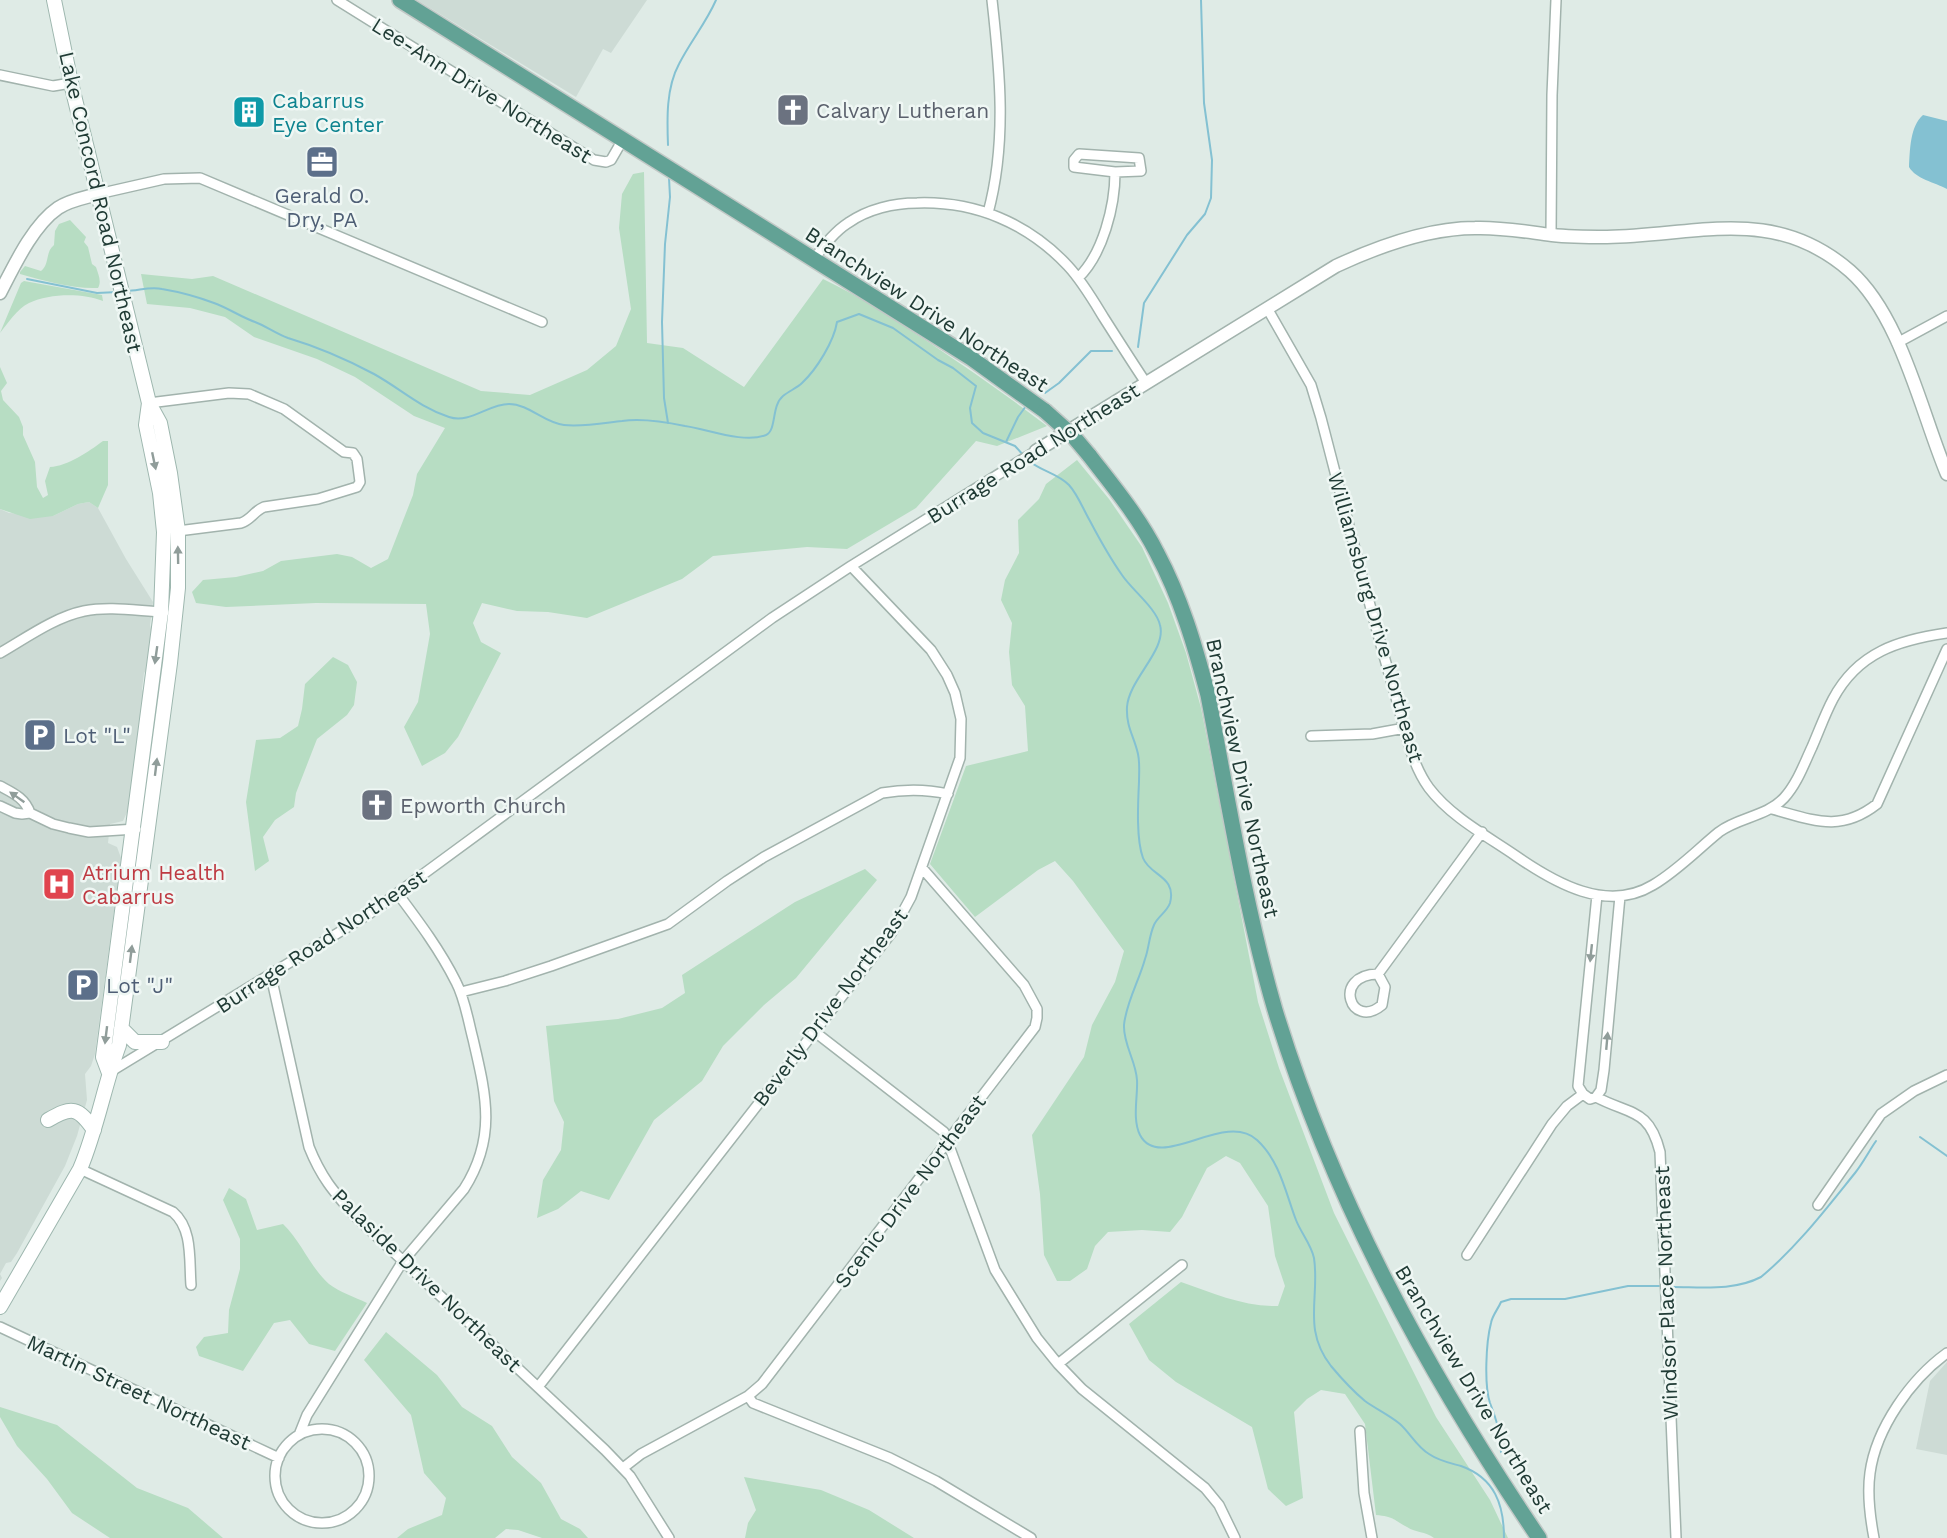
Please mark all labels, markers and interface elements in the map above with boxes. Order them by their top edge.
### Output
street label: Lee-Ann Drive Northeast [367,12,597,168]
street label: Lake Concord Road Northeast [54,49,148,355]
place label: Cabarrus Eye Center [272,88,384,137]
church icon: Calvary Lutheran [775,92,811,128]
building icon: Cabarrus Eye Center [231,94,267,130]
place label: Calvary Lutheran [816,98,989,123]
office icon: Gerald O. Dry, PA [304,144,340,180]
place label: Gerald O. Dry, PA [275,183,369,232]
street label: Branchview Drive Northeast [801,221,1053,397]
street label: Burrage Road Northeast [922,377,1144,529]
one-way arrow [149,451,159,470]
street label: Williamsburg Drive Northeast [1323,469,1429,765]
one-way arrow [173,545,183,564]
street label: Branchview Drive Northeast [1201,636,1285,920]
one-way arrow [151,645,160,664]
parking icon: Lot "L" [22,717,58,753]
place label: Lot "L" [63,723,131,748]
one-way arrow [151,758,161,777]
church icon: Epworth Church [359,787,395,823]
one-way arrow [10,791,26,803]
place label: Epworth Church [400,793,566,818]
place label: Atrium Health Cabarrus [82,860,225,909]
street label: Burrage Road Northeast [211,863,431,1018]
hospital icon: Atrium Health Cabarrus [41,866,77,902]
street label: Beverly Drive Northeast [747,903,913,1111]
one-way arrow [1586,944,1596,963]
one-way arrow [126,945,135,964]
parking icon: Lot "J" [65,967,101,1003]
place label: Lot "J" [106,973,173,998]
one-way arrow [101,1025,110,1044]
one-way arrow [1602,1031,1612,1050]
street label: Scenic Drive Northeast [829,1089,991,1293]
street label: Windsor Place Northeast [1649,1165,1683,1421]
street label: Palaside Drive Northeast [327,1183,527,1377]
street label: Branchview Drive Northeast [1390,1260,1558,1518]
street label: Martin Street Northeast [23,1329,255,1455]

